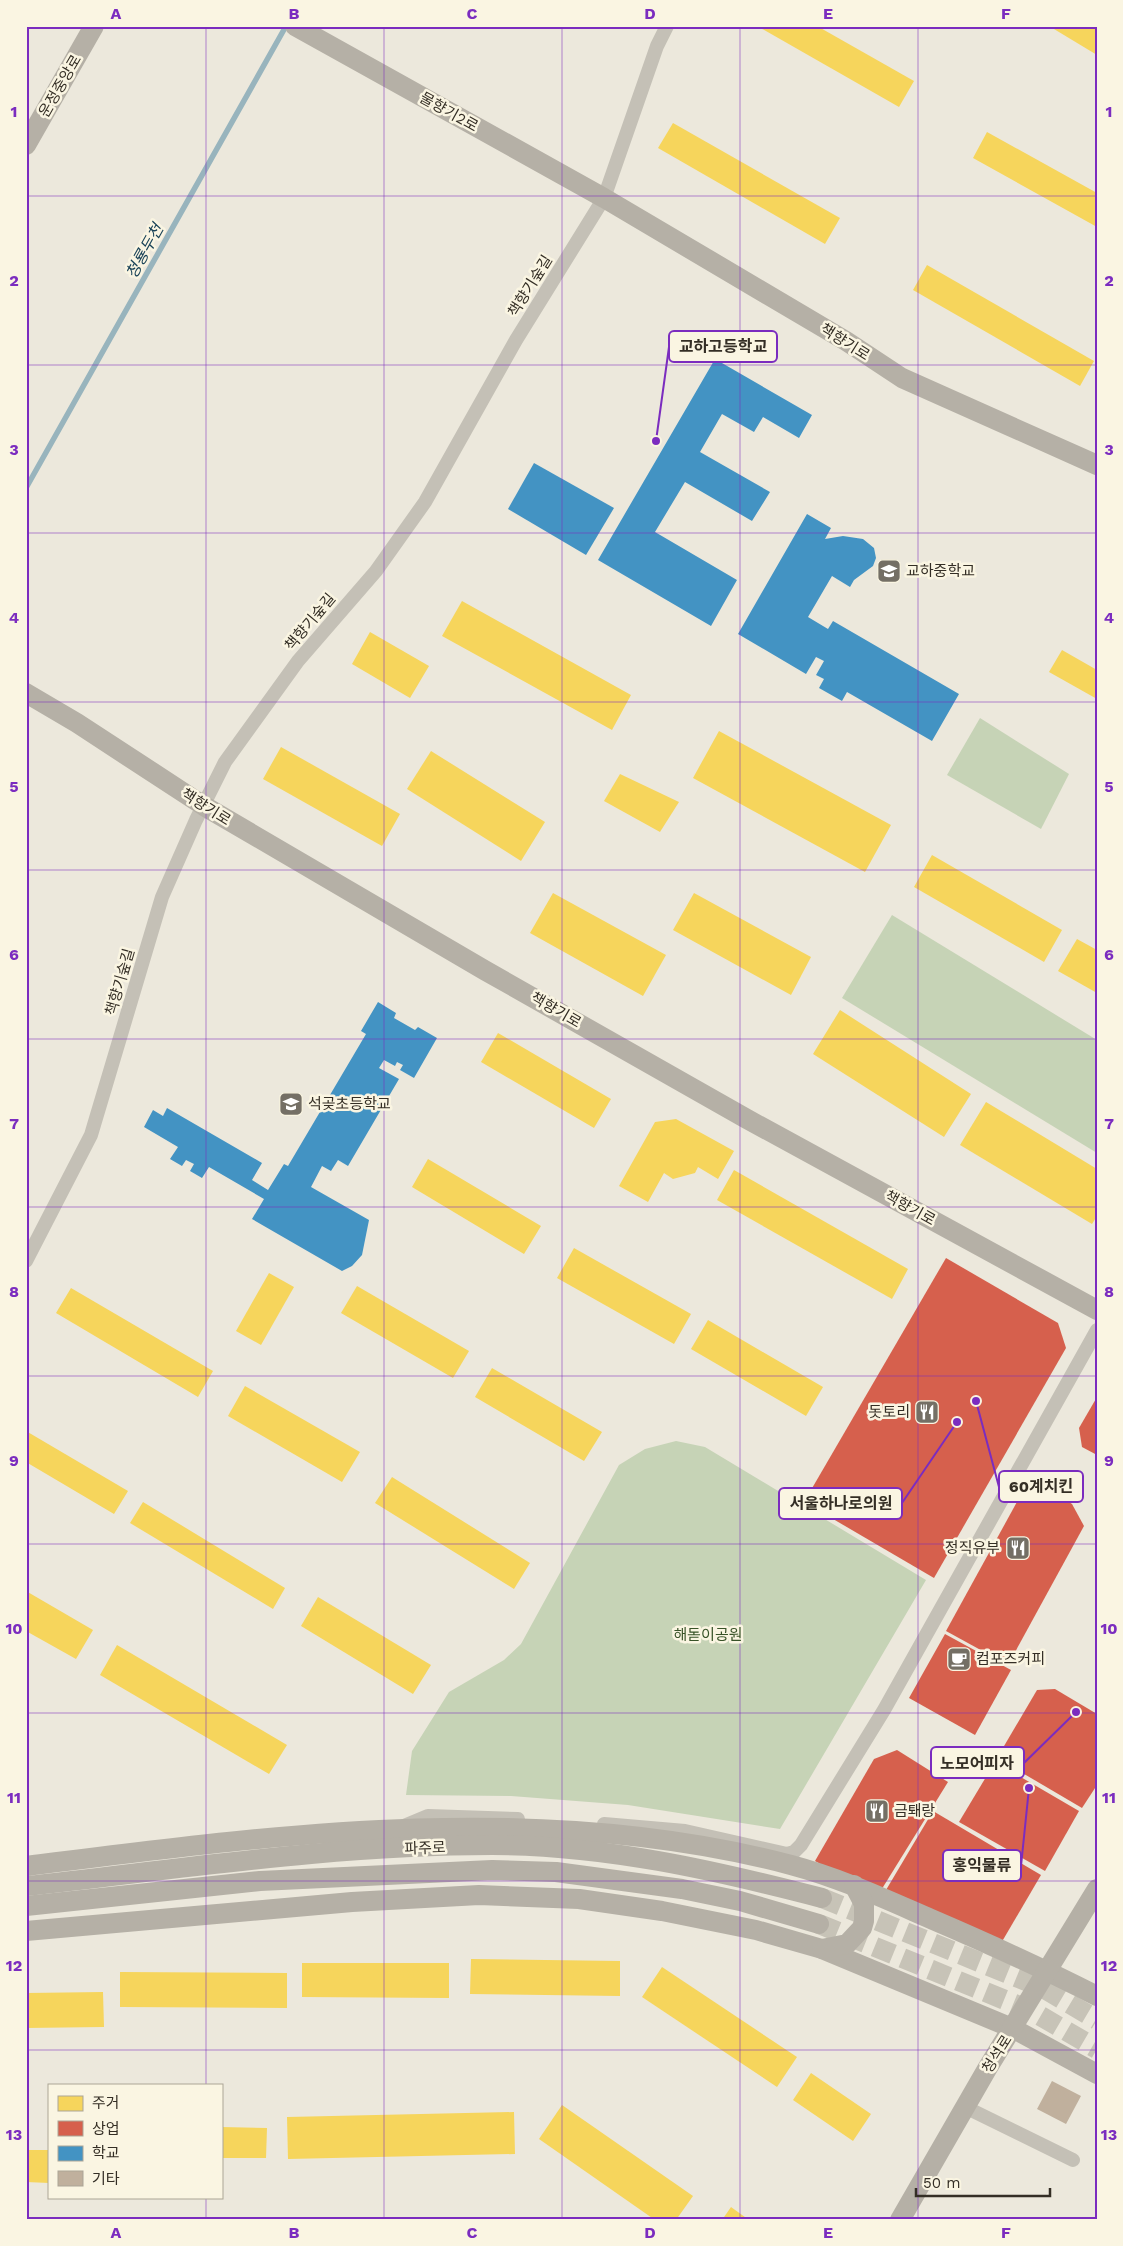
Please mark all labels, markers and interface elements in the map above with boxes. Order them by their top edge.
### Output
text: A [111,4,122,23]
text: B [289,4,300,23]
text: C [467,4,478,23]
text: D [644,4,656,23]
text: E [823,4,833,23]
text: F [1001,4,1011,23]
street label: 운정중앙로 [35,52,85,120]
street label: 물향기2로 [417,89,481,135]
text: 1 [11,102,17,121]
text: 1 [1106,102,1112,121]
water label: 청룡두천 [122,219,168,282]
street label: 책향기숲길 [504,252,556,320]
text: 2 [9,271,19,290]
text: 2 [1104,271,1114,290]
street label: 책향기로 [817,320,873,364]
callout: 교하고등학교 [669,331,777,362]
text: 교하고등학교 [679,337,767,356]
text: 3 [9,440,19,459]
text: 3 [1104,440,1114,459]
school or university icon: 교하중학교 [876,558,902,584]
place label: 교하중학교 [906,562,975,580]
street label: 책향기숲길 [281,590,339,654]
text: 4 [9,608,19,627]
text: 4 [1104,608,1114,627]
text: 5 [9,777,19,796]
text: 5 [1104,777,1114,796]
street label: 책향기로 [178,785,234,829]
text: 6 [9,945,19,964]
text: 6 [1104,945,1114,964]
street label: 책향기숲길 [102,946,138,1018]
street label: 책향기로 [528,988,584,1032]
school or university icon: 석곶초등학교 [278,1091,304,1117]
place label: 석곶초등학교 [308,1095,391,1113]
text: 7 [9,1114,19,1133]
text: 7 [1104,1114,1114,1133]
street label: 책향기로 [881,1187,939,1229]
text: 8 [9,1282,19,1301]
text: 8 [1104,1282,1114,1301]
restaurant icon: 돗토리 [914,1399,940,1425]
place label: 돗토리 [869,1403,910,1421]
text: 9 [9,1451,19,1470]
text: 9 [1104,1451,1114,1470]
callout: 60계치킨 [999,1471,1083,1502]
text: 60계치킨 [1009,1477,1073,1496]
callout: 서울하나로의원 [779,1488,902,1519]
text: 서울하나로의원 [789,1494,893,1513]
restaurant icon: 정직유부 [1005,1535,1031,1561]
place label: 정직유부 [945,1539,1000,1557]
text: 10 [5,1619,23,1638]
text: 10 [1100,1619,1118,1638]
park label: 해돋이공원 [673,1626,743,1644]
cafe icon: 컴포즈커피 [946,1646,972,1672]
place label: 컴포즈커피 [976,1650,1045,1668]
callout: 노모어피자 [931,1747,1024,1778]
text: 노모어피자 [940,1754,1014,1773]
text: 11 [7,1788,21,1807]
text: 11 [1102,1788,1116,1807]
restaurant icon: 금퇘랑 [864,1798,890,1824]
place label: 금퇘랑 [894,1802,936,1820]
street label: 파주로 [404,1838,446,1858]
callout: 홍익물류 [943,1850,1021,1881]
text: 홍익물류 [953,1856,1011,1875]
text: 12 [6,1956,22,1975]
text: 12 [1101,1956,1117,1975]
street label: 청석로 [978,2032,1016,2076]
legend [48,2084,222,2198]
text: 주거 [92,2094,120,2112]
text: 상업 [92,2120,120,2138]
text: 13 [6,2125,22,2144]
text: 13 [1101,2125,1117,2144]
text: 학교 [92,2144,120,2162]
scale bar [916,2166,1049,2198]
text: 기타 [92,2170,120,2188]
text: 50 m [923,2174,960,2192]
text: A [111,2223,122,2242]
text: B [289,2223,300,2242]
text: C [467,2223,478,2242]
text: D [644,2223,656,2242]
text: E [823,2223,833,2242]
text: F [1001,2223,1011,2242]

